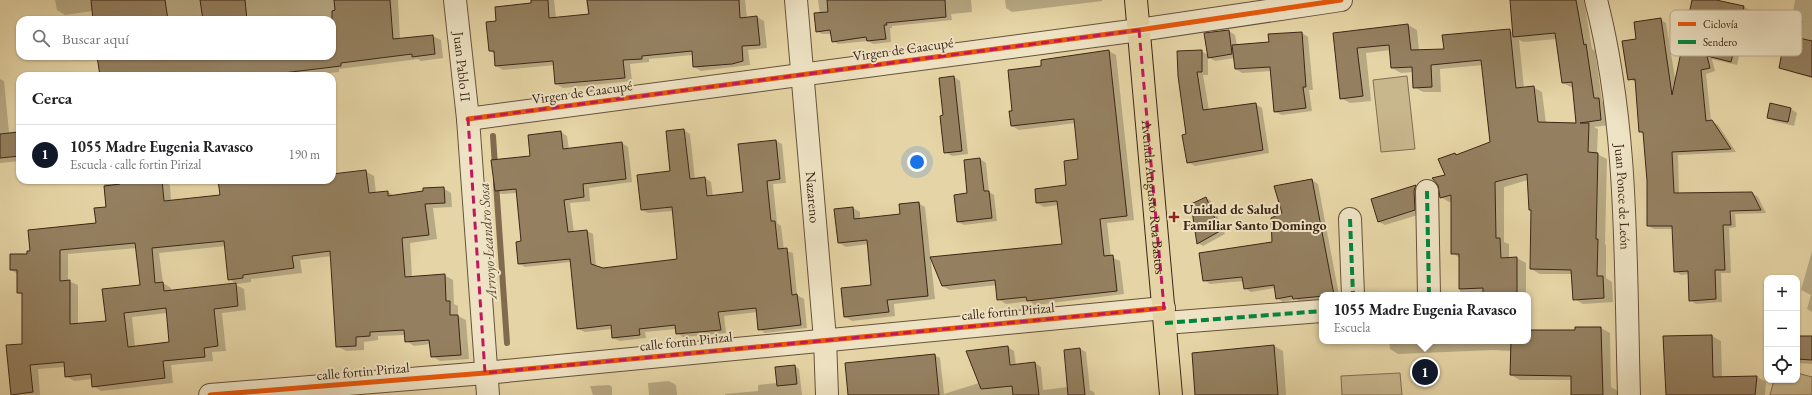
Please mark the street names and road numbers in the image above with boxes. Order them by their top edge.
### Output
street label: Juan Pablo II [449,30,475,103]
street label: Virgen de Caacupé [852,33,955,65]
street label: Virgen de Caacupé [531,76,634,108]
street label: Avenida Augusto Roa Bastos [1138,118,1169,276]
street label: Juan Ponce de León [1611,142,1635,251]
street label: Nazareno [802,171,824,224]
street label: calle fortin Pirizal [961,298,1056,324]
street label: calle fortin Pirizal [639,327,734,355]
street label: calle fortin Pirizal [316,358,411,384]

